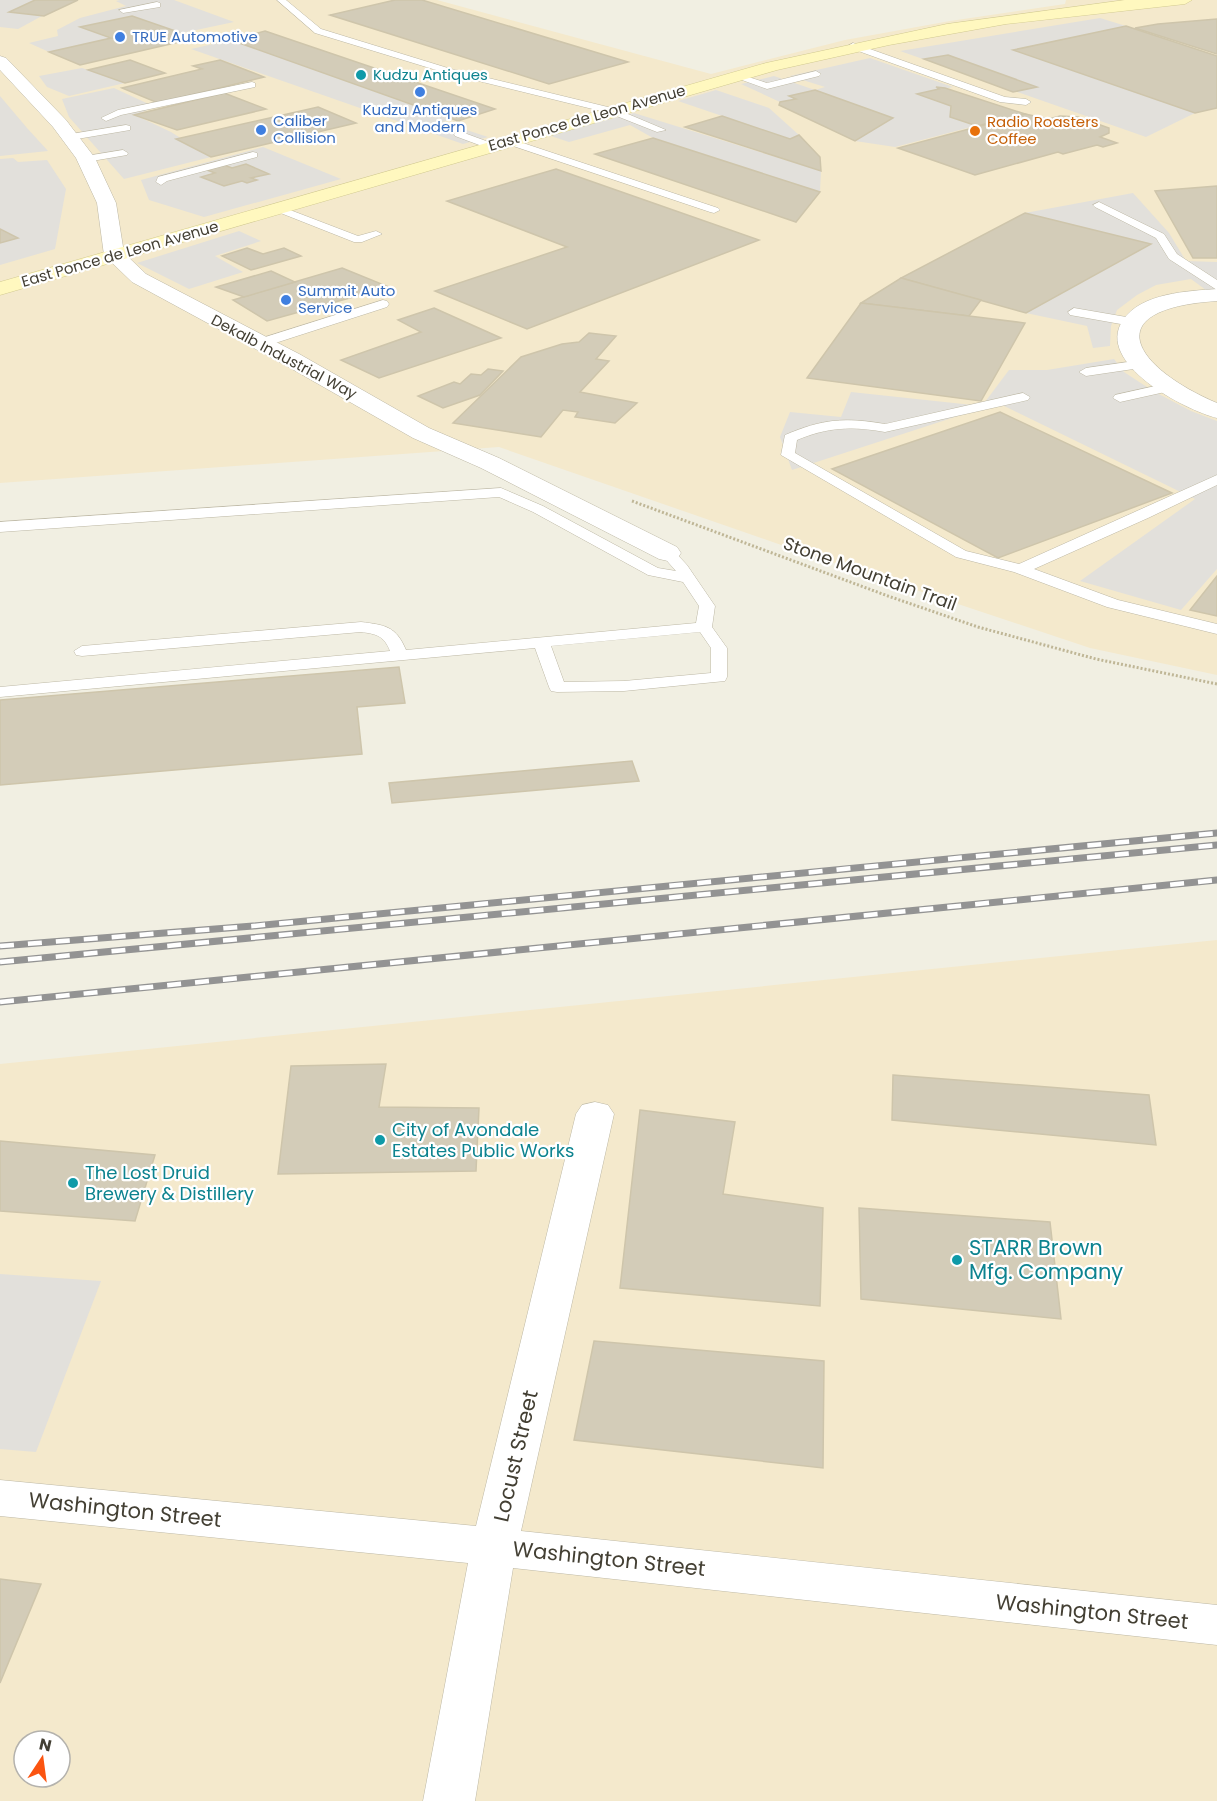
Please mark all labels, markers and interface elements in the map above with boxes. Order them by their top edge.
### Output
place label: TRUE Automotive [132,26,258,47]
marker: TRUE Automotive [113,30,127,44]
place label: Kudzu Antiques [373,64,488,85]
marker: Kudzu Antiques [354,68,368,82]
street label: East Ponce de Leon Avenue [486,79,688,156]
marker: Kudzu Antiques and Modern [413,85,427,99]
place label: Kudzu Antiques and Modern [363,99,478,137]
place label: Caliber Collision [273,110,336,148]
place label: Radio Roasters Coffee [987,111,1099,149]
marker: Caliber Collision [254,123,268,137]
marker: Radio Roasters Coffee [968,124,982,138]
street label: East Ponce de Leon Avenue [19,215,221,292]
place label: Summit Auto Service [298,280,395,318]
marker: Summit Auto Service [279,293,293,307]
street label: Dekalb Industrial Way [208,309,361,404]
street label: Stone Mountain Trail [780,530,960,617]
place label: City of Avondale Estates Public Works [392,1117,574,1163]
marker: City of Avondale Estates Public Works [373,1133,387,1147]
place label: The Lost Druid Brewery & Distillery [85,1160,254,1206]
marker: The Lost Druid Brewery & Distillery [66,1176,80,1190]
place label: STARR Brown Mfg. Company [969,1233,1123,1286]
marker: STARR Brown Mfg. Company [950,1253,964,1267]
street label: Locust Street [486,1387,545,1525]
street label: Washington Street [27,1485,223,1534]
street label: Washington Street [511,1534,707,1583]
street label: Washington Street [994,1587,1190,1636]
north arrow [12,1729,72,1789]
text: N [37,1732,54,1757]

